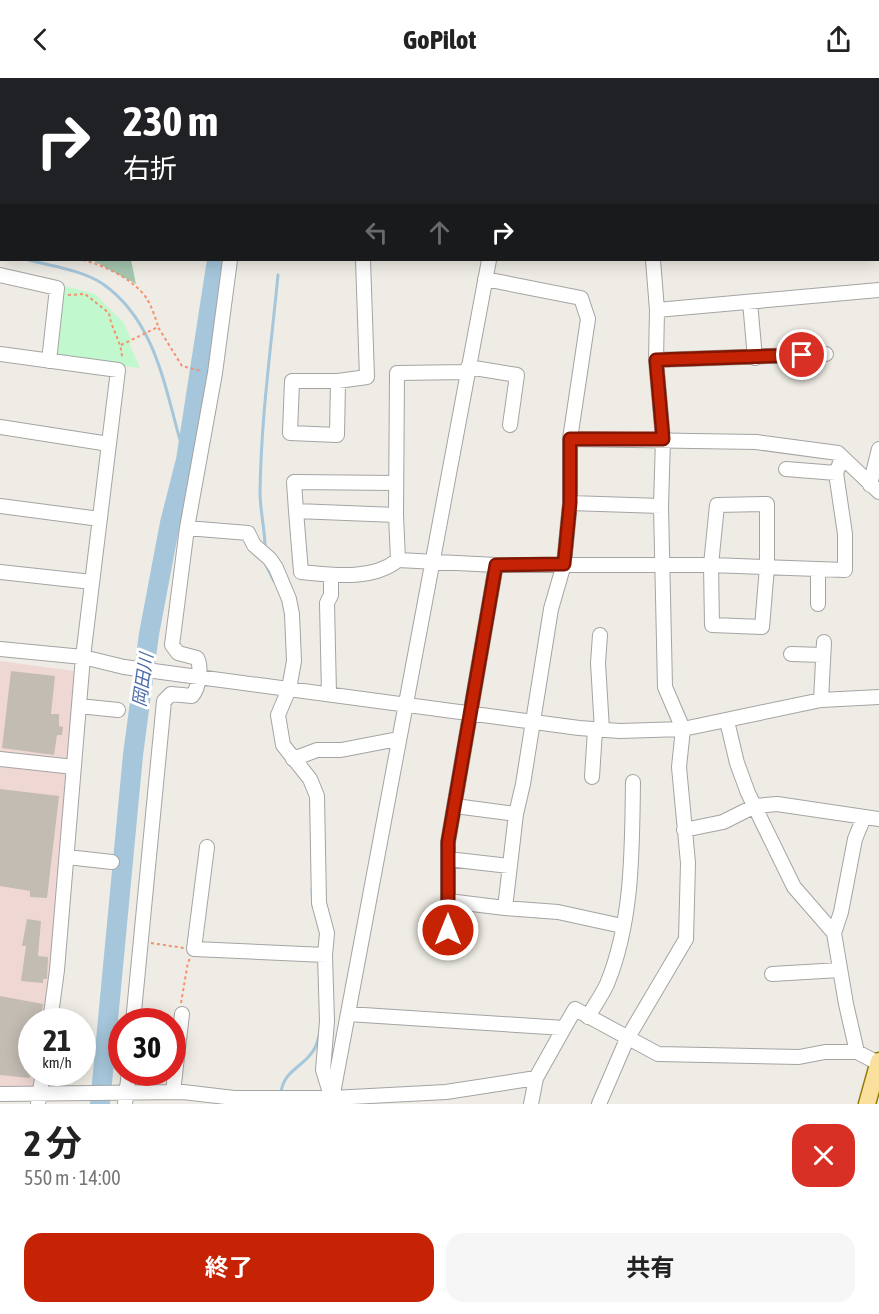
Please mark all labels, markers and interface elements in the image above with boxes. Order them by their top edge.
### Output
icon: back [24,23,57,56]
icon: share [822,23,855,56]
text: GoPilot [403,24,476,55]
text: 230 m [123,97,218,145]
icon: right [24,102,102,180]
text: 右折 [123,153,177,184]
icon: left [360,216,393,249]
icon: ahead [423,216,456,249]
icon: right [486,216,519,249]
pin [776,329,827,380]
icon: arrive [785,338,818,371]
water label: 岡田川 [128,650,157,708]
position arrow [416,898,480,962]
speed limit sign: 30 [108,1008,186,1086]
text: 21 [43,1023,71,1057]
text: km/h [42,1054,72,1071]
text: 2 分 [24,1122,82,1164]
button: close [792,1124,855,1187]
text: 550 m · 14:00 [24,1166,121,1189]
button: 終了 [24,1233,434,1302]
button: 共有 [446,1233,855,1302]

